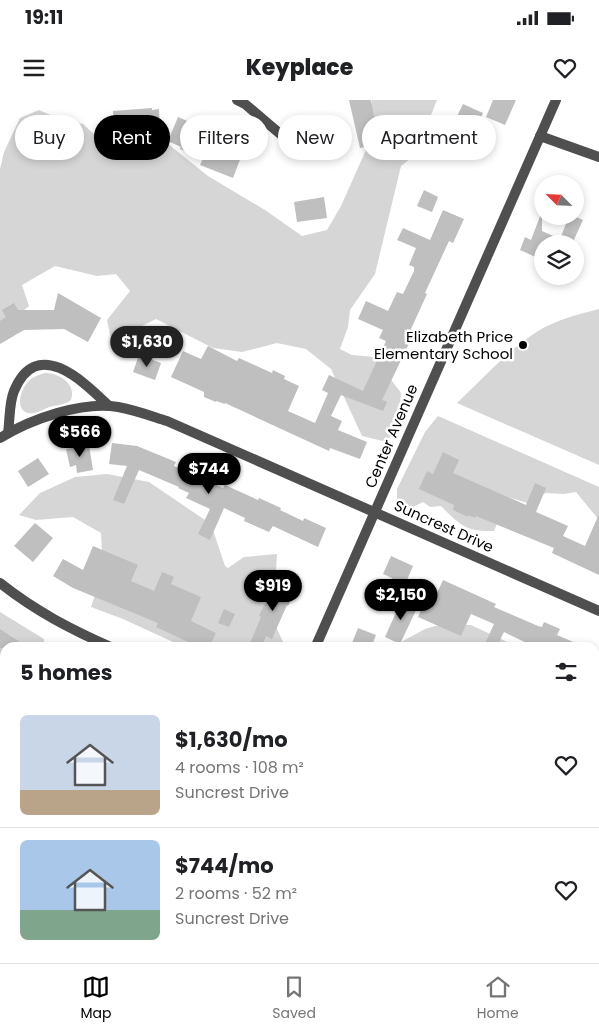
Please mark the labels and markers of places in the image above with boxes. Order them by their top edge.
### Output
pin: $1,630 [106,326,188,368]
place label: Elizabeth Price Elementary School [374,326,513,364]
marker: Elizabeth Price Elementary School [517,339,529,351]
pin: $566 [50,416,110,458]
pin: $744 [179,452,239,495]
pin: $919 [243,570,303,612]
pin: $2,150 [360,578,442,621]

